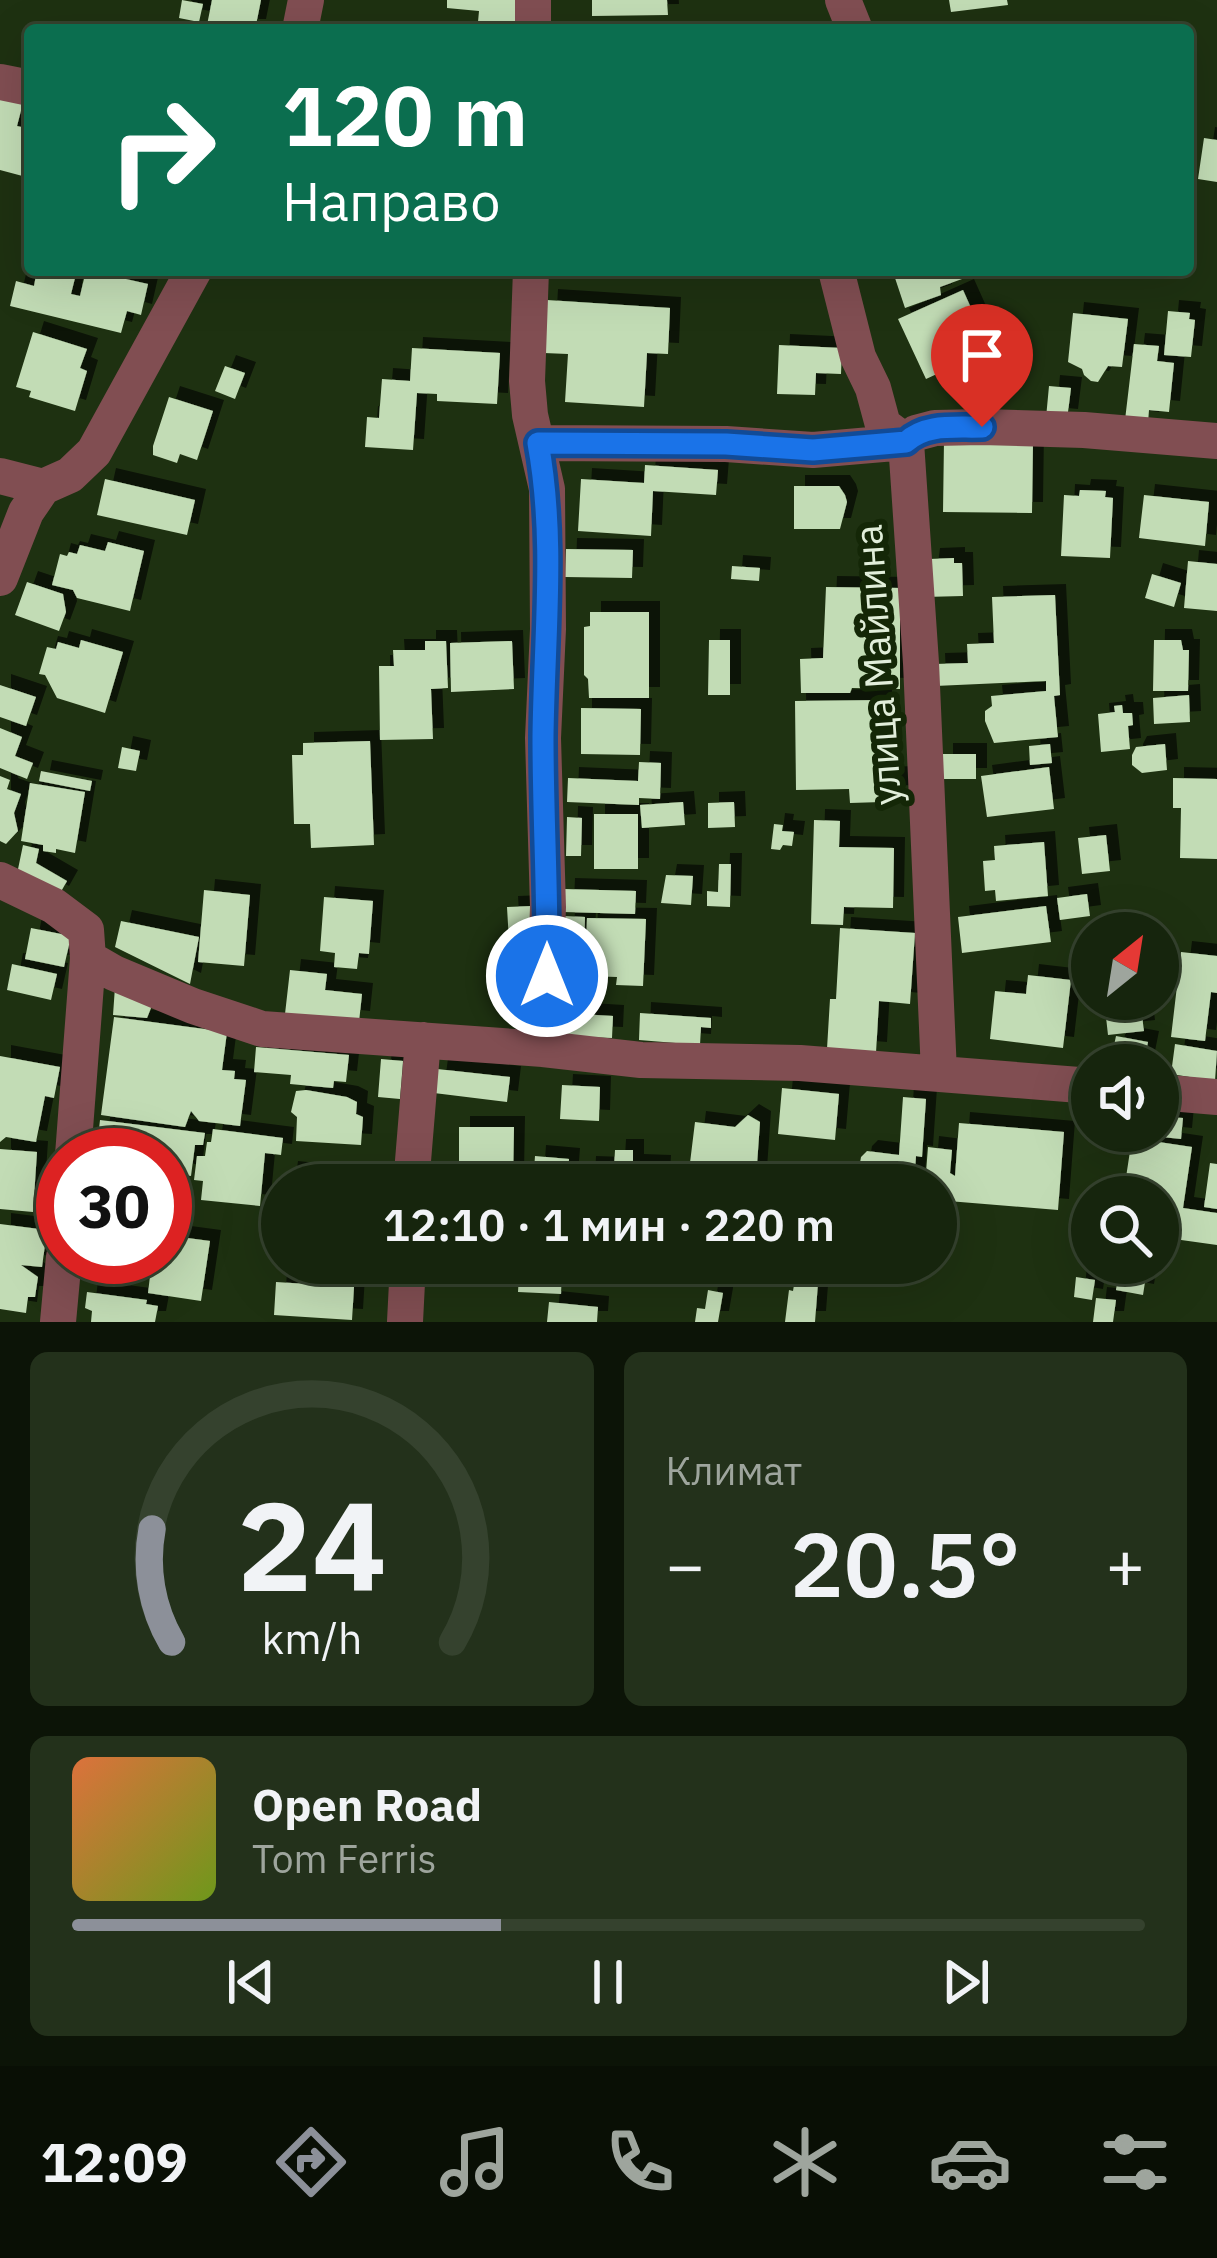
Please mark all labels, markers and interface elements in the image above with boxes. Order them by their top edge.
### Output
text: 120 m [282,60,528,169]
icon: right [84,72,240,228]
text: Направо [282,166,500,236]
pin [931,304,1033,427]
icon: arrive [949,322,1015,388]
street label: улица Майлина [842,523,912,807]
north arrow [1071,912,1179,1020]
map controls [1071,912,1179,1284]
position arrow [484,913,610,1039]
button: sound [1071,1044,1179,1152]
speed limit sign: 30 [36,1128,192,1284]
button: search [1071,1176,1179,1284]
text: 12:10 · 1 мин · 220 m [383,1195,835,1253]
text: Климат [666,1445,802,1496]
text: 24 [237,1463,387,1625]
text: 20.5° [790,1505,1021,1622]
text: − [666,1521,705,1607]
text: + [1105,1521,1145,1607]
text: km/h [261,1610,362,1666]
text: Open Road [252,1775,482,1833]
text: Tom Ferris [252,1833,436,1884]
icon: previous [218,1949,284,2015]
icon: pause [575,1949,641,2015]
icon: next [933,1949,999,2015]
icon: directions [269,2120,353,2204]
icon: music [433,2120,517,2204]
icon: phone [598,2120,682,2204]
icon: climate [763,2120,847,2204]
icon: car [928,2120,1012,2204]
icon: filters [1093,2120,1177,2204]
text: 12:09 [40,2127,188,2197]

